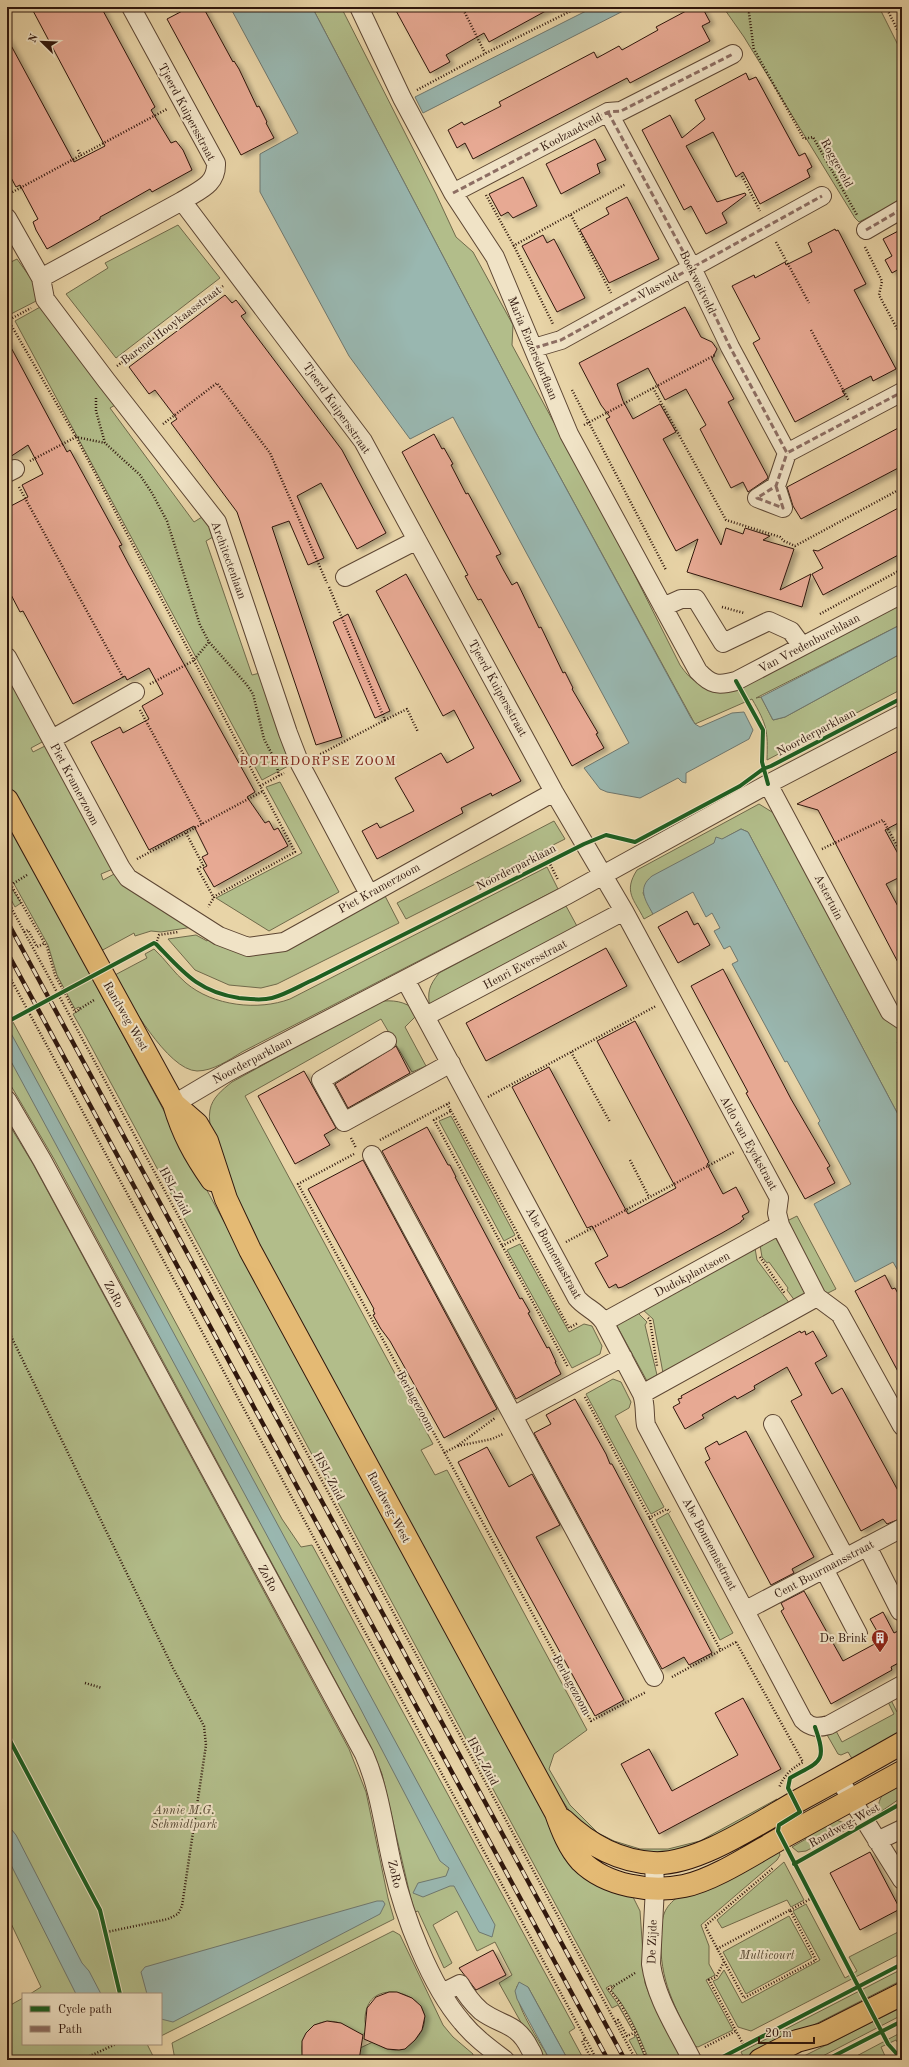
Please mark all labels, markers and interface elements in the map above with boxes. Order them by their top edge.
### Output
north arrow [22,22,62,62]
text: N [27,32,41,45]
street label: Tjeerd Kuipersstraat [155,62,217,163]
street label: Koolzaadveld [538,112,604,154]
street label: Roggeveld [818,137,854,190]
street label: Boekweitveld [677,249,718,316]
street label: Vlasveld [636,271,681,303]
street label: Barend Hooykaasstraat [119,284,224,367]
street label: Maria Enzersdorflaan [505,295,559,402]
street label: Tjeerd Kuipersstraat [300,361,372,457]
street label: Architectenlaan [208,520,248,601]
street label: Van Vredenburchlaan [757,612,863,676]
street label: Tjeerd Kuipersstraat [466,638,529,739]
street label: Noorderparklaan [775,707,858,759]
street label: Piet Kramerzoom [47,741,101,828]
district label: BOTERDORPSE ZOOM [239,755,397,768]
street label: Noorderparklaan [475,842,559,893]
street label: Piet Kramerzoom [337,861,423,916]
street label: Astertuin [812,873,845,923]
street label: Henri Eversstraat [482,938,569,992]
street label: Randweg West [100,980,150,1053]
street label: Noorderparklaan [211,1035,294,1087]
street label: Aldo van Eyckstraat [717,1094,779,1193]
street label: HSL-Zuid [156,1165,192,1218]
street label: Abe Bonnemastraat [523,1206,583,1301]
street label: Dudokplantsoen [653,1250,733,1300]
street label: ZoRo [101,1279,125,1310]
street label: Berlagezoom [394,1369,437,1434]
street label: HSL-Zuid [310,1450,346,1503]
street label: Randweg-West [364,1470,412,1545]
street label: Abe Bonnemastraat [680,1496,739,1593]
street label: Cent Buurmansstraat [773,1538,876,1601]
street label: ZoRo [255,1563,279,1594]
building icon: De Brink [870,1628,890,1653]
place label: De Brink [820,1633,867,1645]
street label: Berlagezoom [550,1653,593,1718]
street label: HSL-Zuid [464,1735,500,1788]
street label: Randweg-West [807,1801,882,1850]
park label: Annie M.G. Schmidtpark [151,1805,217,1831]
street label: ZoRo [385,1859,403,1889]
street label: De Zijde [646,1919,660,1965]
park label: Multicourt [738,1950,795,1962]
legend [22,1993,162,2045]
text: Cycle path [58,2004,113,2016]
scale bar [759,2019,814,2045]
text: Path [58,2024,83,2036]
text: 20 m [765,2028,792,2040]

